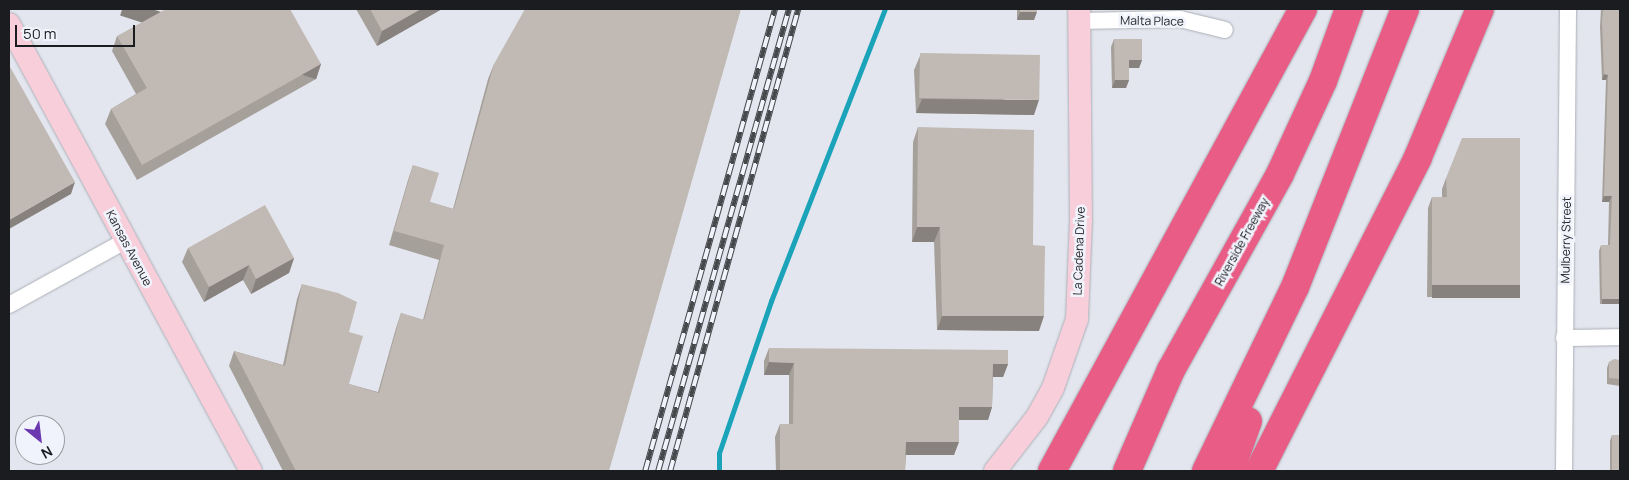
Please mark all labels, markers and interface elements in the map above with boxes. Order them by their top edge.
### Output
street label: Malta Place [1120,13,1184,29]
scale bar [18,15,138,47]
text: 50 m [23,23,57,44]
street label: Riverside Freeway [1212,195,1272,289]
street label: Mulberry Street [1558,197,1574,283]
street label: La Cadena Drive [1070,206,1088,296]
street label: Kansas Avenue [103,208,155,288]
north arrow [15,415,65,465]
text: N [38,442,56,463]

